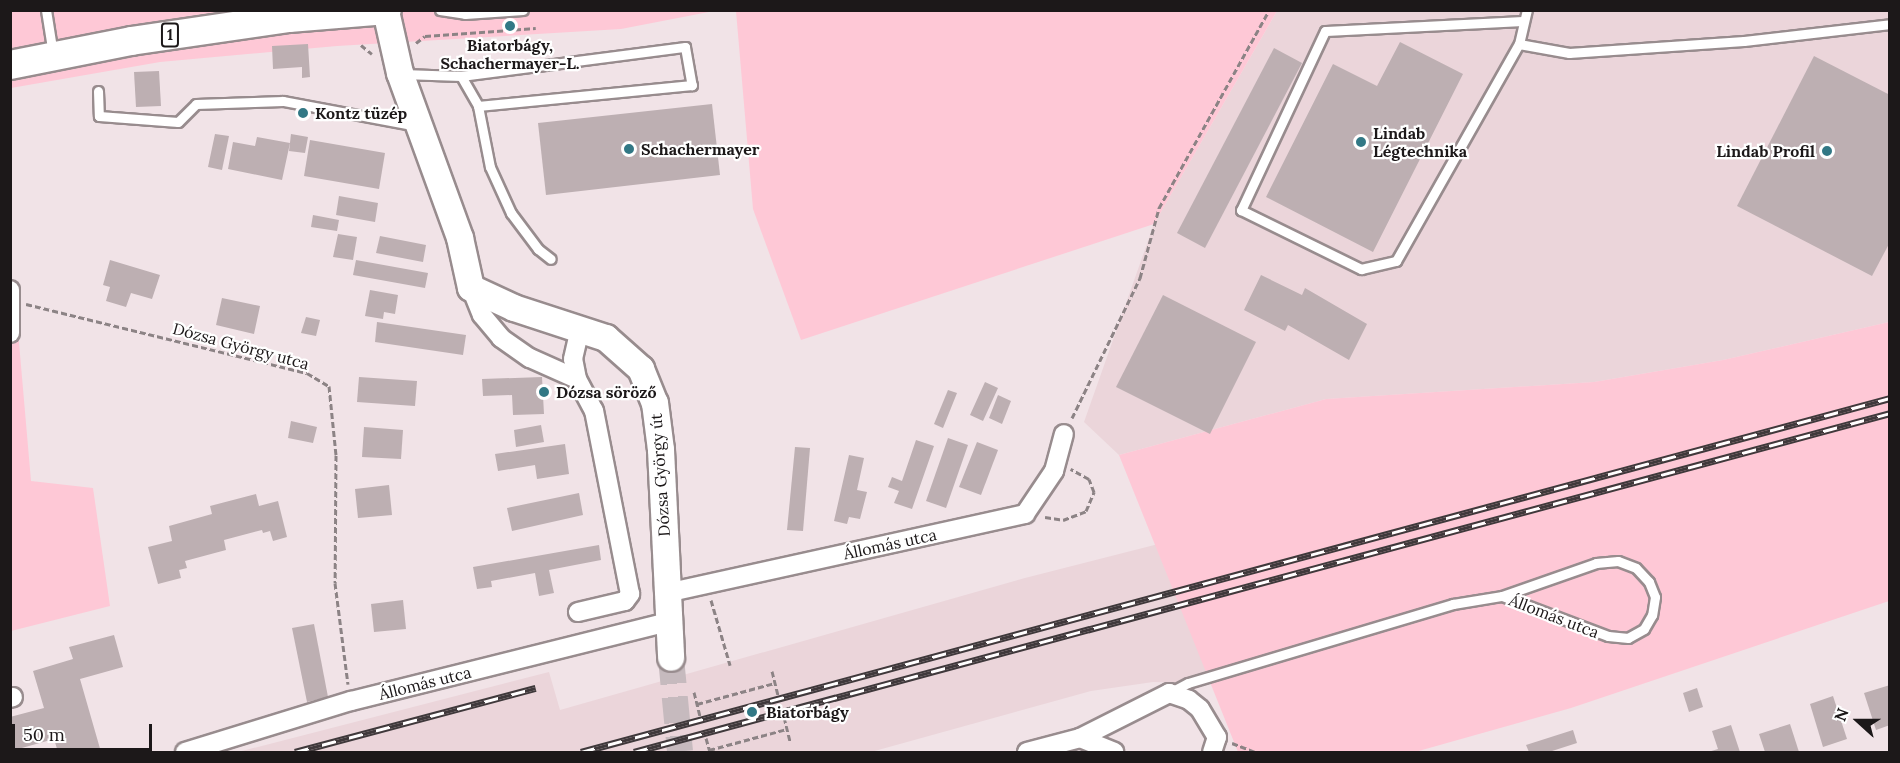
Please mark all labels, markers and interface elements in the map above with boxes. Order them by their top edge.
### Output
marker: Biatorbágy, Schachermayer-L. [503,19,517,33]
road number: 1 [160,23,180,47]
place label: Biatorbágy, Schachermayer-L. [440,35,580,73]
place label: Kontz tüzép [315,103,407,123]
marker: Kontz tüzép [296,106,310,120]
place label: Lindab Légtechnika [1373,123,1467,161]
marker: Lindab Légtechnika [1354,135,1368,149]
place label: Schachermayer [641,139,760,159]
place label: Lindab Profil [1716,141,1815,161]
marker: Schachermayer [622,142,636,156]
marker: Lindab Profil [1820,144,1834,158]
street label: Dózsa György utca [171,319,311,373]
place label: Dózsa söröző [556,382,656,402]
marker: Dózsa söröző [537,385,551,399]
street label: Dózsa György út [646,413,674,537]
street label: Állomás utca [842,525,938,563]
street label: Állomás utca [1506,590,1602,642]
street label: Állomás utca [377,662,473,704]
north arrow [1828,691,1888,751]
place label: Biatorbágy [766,702,849,722]
marker: Biatorbágy [743,703,761,721]
text: N [1830,705,1853,724]
scale bar [15,712,154,750]
text: 50 m [23,723,65,746]

